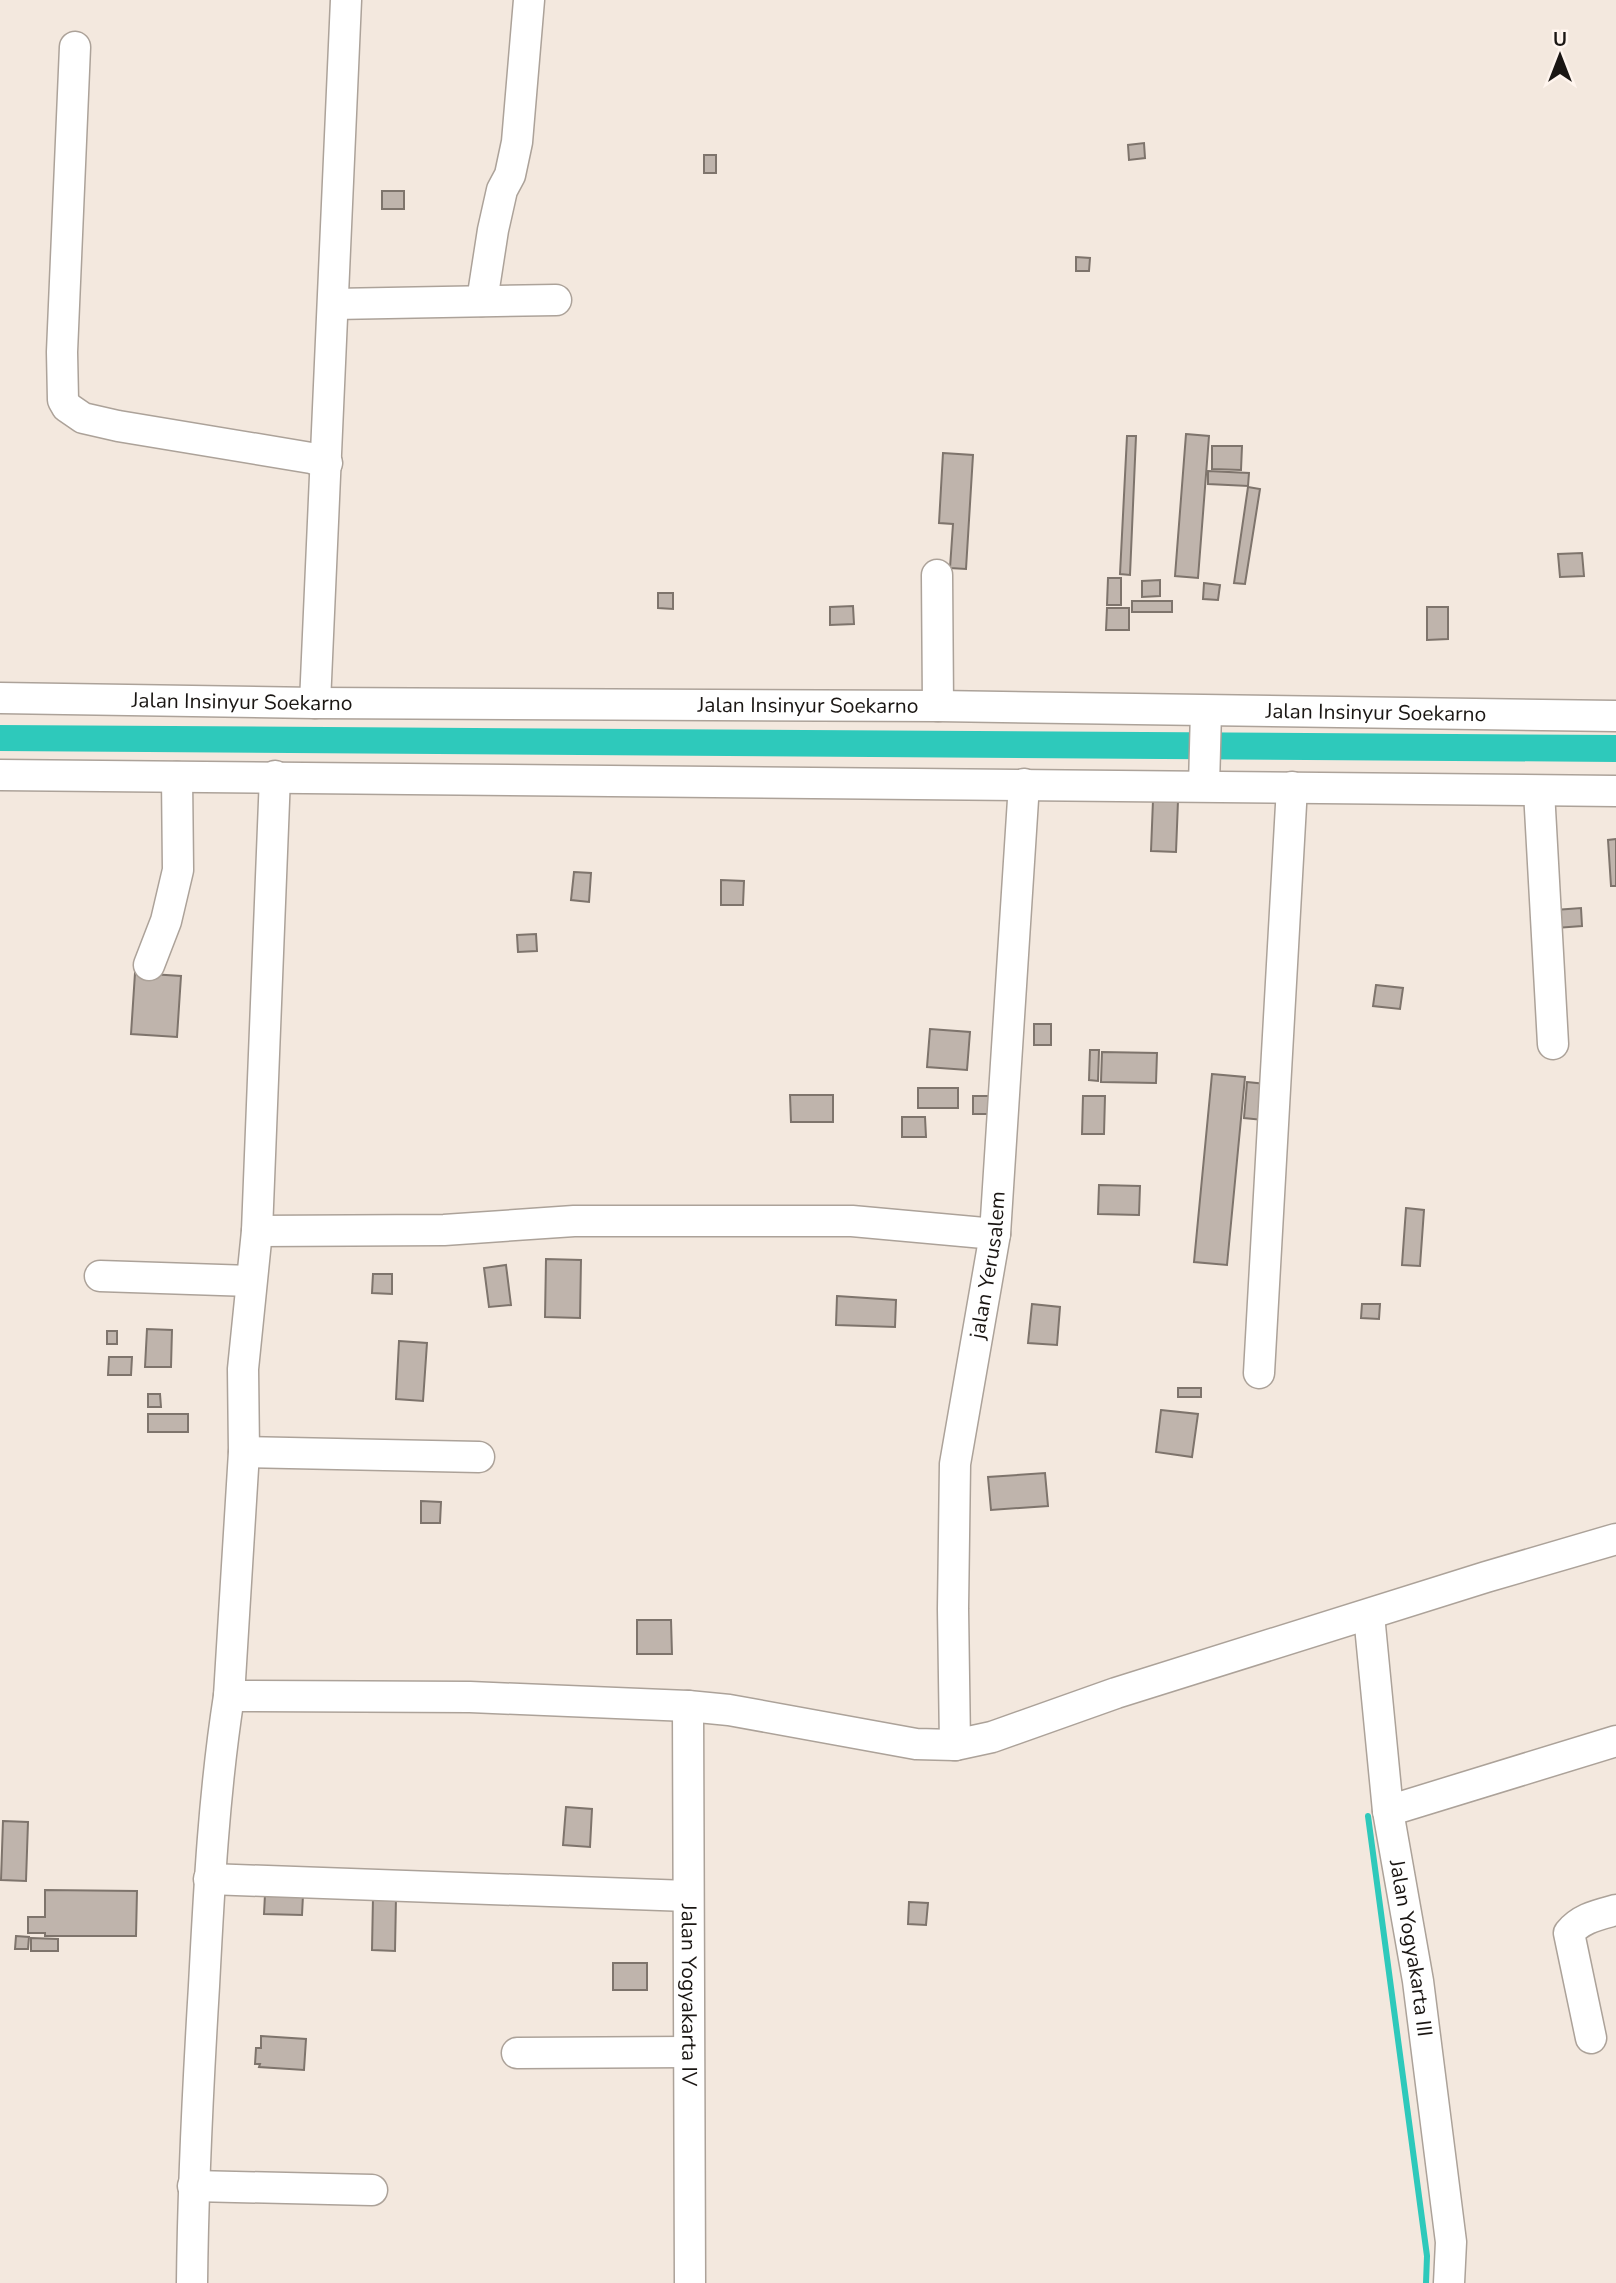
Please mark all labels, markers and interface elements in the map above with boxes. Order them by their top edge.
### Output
north arrow [1525,21,1595,91]
text: U [1553,27,1567,53]
street label: Jalan Insinyur Soekarno [130,686,352,717]
street label: Jalan Insinyur Soekarno [696,691,918,720]
street label: Jalan Insinyur Soekarno [1264,697,1487,728]
street label: jalan Yerusalem [963,1190,1012,1343]
street label: Jalan Yogyakarta III [1383,1856,1439,2038]
street label: Jalan Yogyakarta IV [675,1903,703,2087]

